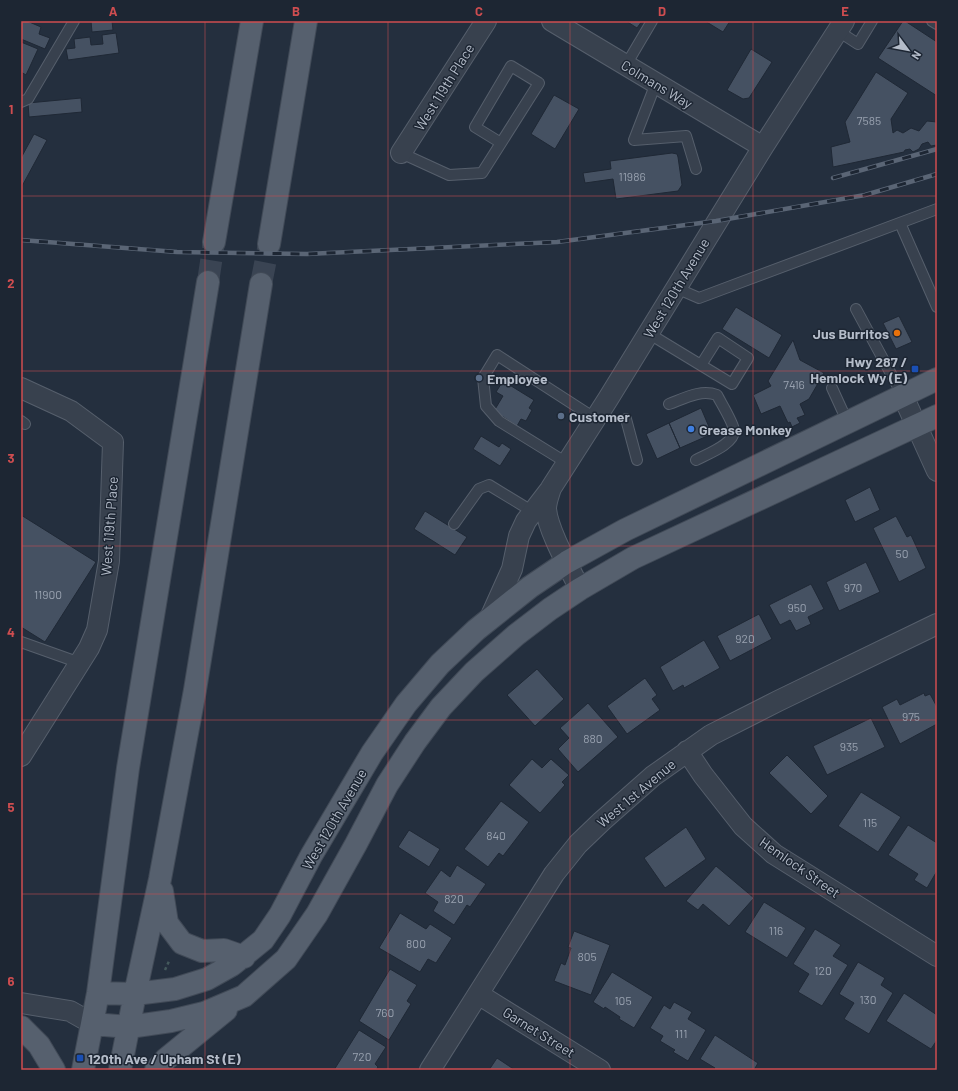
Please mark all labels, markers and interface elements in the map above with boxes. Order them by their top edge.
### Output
text: A [109,3,118,19]
text: B [292,3,300,19]
text: C [475,3,483,19]
text: D [658,3,666,19]
text: E [841,3,849,19]
north arrow [888,30,928,70]
street label: West 119th Place [410,40,478,134]
text: N [909,49,924,62]
street label: Colmans Way [618,56,696,112]
text: 1 [9,101,13,117]
house number: 7585 [857,113,881,127]
house number: 11986 [618,169,646,183]
street label: West 120th Avenue [639,235,713,341]
text: 2 [7,275,15,291]
place label: Jus Burritos [813,325,889,342]
marker: Jus Burritos [892,328,902,338]
place label: Hwy 287 / Hemlock Wy (E) [810,353,907,386]
marker: Hwy 287 / Hemlock Wy (E) [910,364,920,374]
place label: Employee [487,370,548,387]
marker: Employee [474,373,484,383]
house number: 7416 [783,377,805,391]
place label: Customer [569,408,630,425]
marker: Customer [556,411,566,421]
place label: Grease Monkey [699,421,792,438]
marker: Grease Monkey [686,424,696,434]
text: 3 [7,450,15,466]
street label: West 119th Place [97,476,121,576]
house number: 50 [896,546,908,560]
house number: 970 [844,580,862,594]
house number: 11900 [34,587,62,601]
house number: 950 [787,600,807,614]
text: 4 [7,624,15,640]
house number: 920 [735,631,755,645]
house number: 975 [902,709,920,723]
house number: 880 [583,731,603,745]
house number: 935 [840,739,858,753]
street label: West 1st Avenue [593,755,679,831]
street label: West 120th Avenue [298,765,370,873]
text: 5 [7,799,15,815]
house number: 115 [863,815,877,829]
house number: 840 [486,828,506,842]
street label: Hemlock Street [756,833,844,901]
house number: 820 [444,891,464,905]
house number: 116 [769,923,783,937]
house number: 800 [406,936,426,950]
house number: 805 [577,949,597,963]
house number: 120 [814,963,832,977]
text: 6 [8,973,15,989]
house number: 130 [859,992,877,1006]
house number: 105 [614,993,632,1007]
street label: Garnet Street [500,1003,578,1061]
house number: 760 [376,1005,394,1019]
house number: 111 [675,1026,687,1040]
house number: 720 [353,1049,371,1063]
place label: 120th Ave / Upham St (E) [88,1050,241,1067]
marker: 120th Ave / Upham St (E) [75,1053,85,1063]

